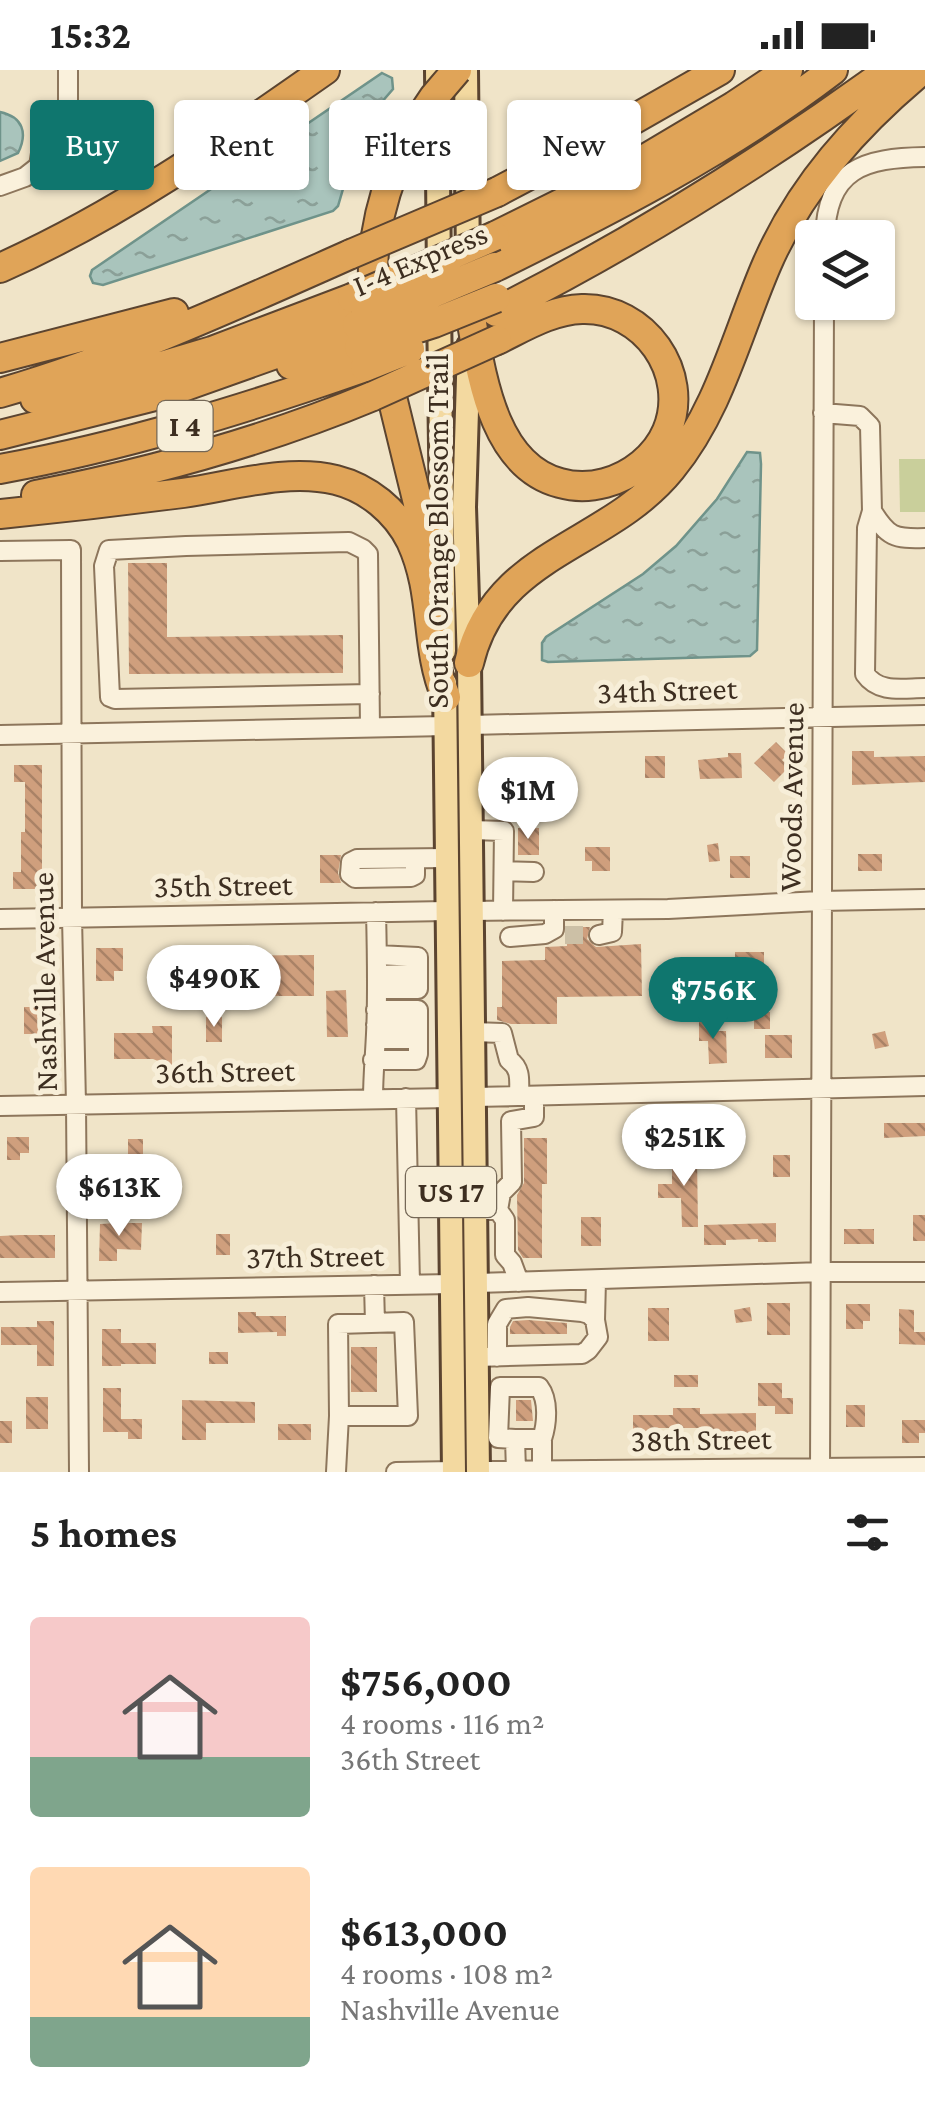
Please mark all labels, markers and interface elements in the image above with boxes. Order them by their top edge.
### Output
text: 15:32 [50,14,131,56]
chip: Buy [30,100,154,190]
chip: Rent [174,100,309,190]
chip: Filters [329,100,487,190]
chip: New [507,100,641,190]
street label: I-4 Express [347,215,493,303]
map controls [795,220,895,320]
button: layers [795,220,895,320]
street label: South Orange Blossom Trail [419,353,455,709]
road number: I 4 [158,401,212,451]
street label: 34th Street [596,670,738,710]
street label: Woods Avenue [771,702,811,892]
pin: $1M [480,757,576,842]
text: $1M [500,771,556,807]
street label: 35th Street [153,866,293,904]
street label: Nashville Avenue [24,872,64,1092]
pin: $490K [144,945,284,1030]
pin: $756K [643,957,783,1042]
text: $490K [169,959,259,995]
text: $756K [671,971,755,1007]
street label: 36th Street [155,1052,296,1090]
pin: $251K [614,1104,754,1189]
text: $251K [644,1118,724,1154]
pin: $613K [49,1154,189,1239]
road number: US 17 [406,1167,496,1217]
text: $613K [78,1168,160,1204]
street label: 37th Street [246,1237,385,1275]
street label: 38th Street [630,1420,772,1458]
icon: filters [840,1505,895,1560]
text: 5 homes [30,1509,177,1556]
icon: home [110,1657,230,1777]
text: $756,000 [340,1658,512,1705]
text: 4 rooms · 116 m² [340,1705,544,1741]
text: 36th Street [340,1741,480,1777]
icon: home [110,1907,230,2027]
text: $613,000 [340,1908,508,1955]
text: 4 rooms · 108 m² [340,1955,553,1991]
text: Nashville Avenue [340,1991,560,2027]

